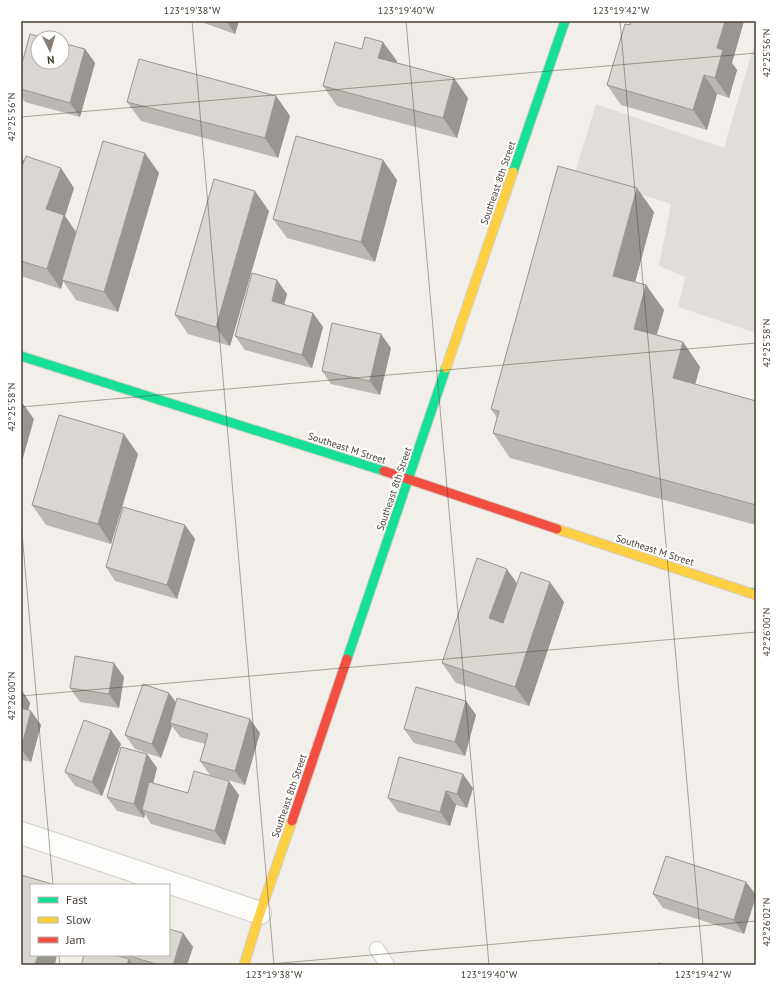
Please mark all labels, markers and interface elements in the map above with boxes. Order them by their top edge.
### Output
text: 123°19'38"W [164,4,221,17]
text: 123°19'40"W [378,4,435,17]
text: 123°19'42"W [593,4,650,17]
text: 42°25'56"N [760,28,773,78]
north arrow [30,30,70,70]
text: N [47,53,55,67]
text: 42°25'56"N [5,92,18,142]
street label: Southeast 8th Street [478,139,519,227]
text: 42°25'58"N [760,318,773,368]
text: 42°25'58"N [5,382,18,432]
street label: Southeast M Street [306,429,388,467]
street label: Southeast 8th Street [374,445,415,533]
street label: Southeast M Street [614,531,696,569]
text: 42°26'00"N [760,607,773,657]
text: 42°26'00"N [5,671,18,721]
street label: Southeast 8th Street [269,752,310,840]
legend [30,884,170,956]
text: Fast [66,892,87,907]
text: 42°26'02"N [760,897,773,947]
text: Slow [66,912,91,927]
text: Jam [65,932,85,947]
text: 123°19'38"W [246,968,303,981]
text: 123°19'40"W [461,968,518,981]
text: 123°19'42"W [675,968,732,981]

